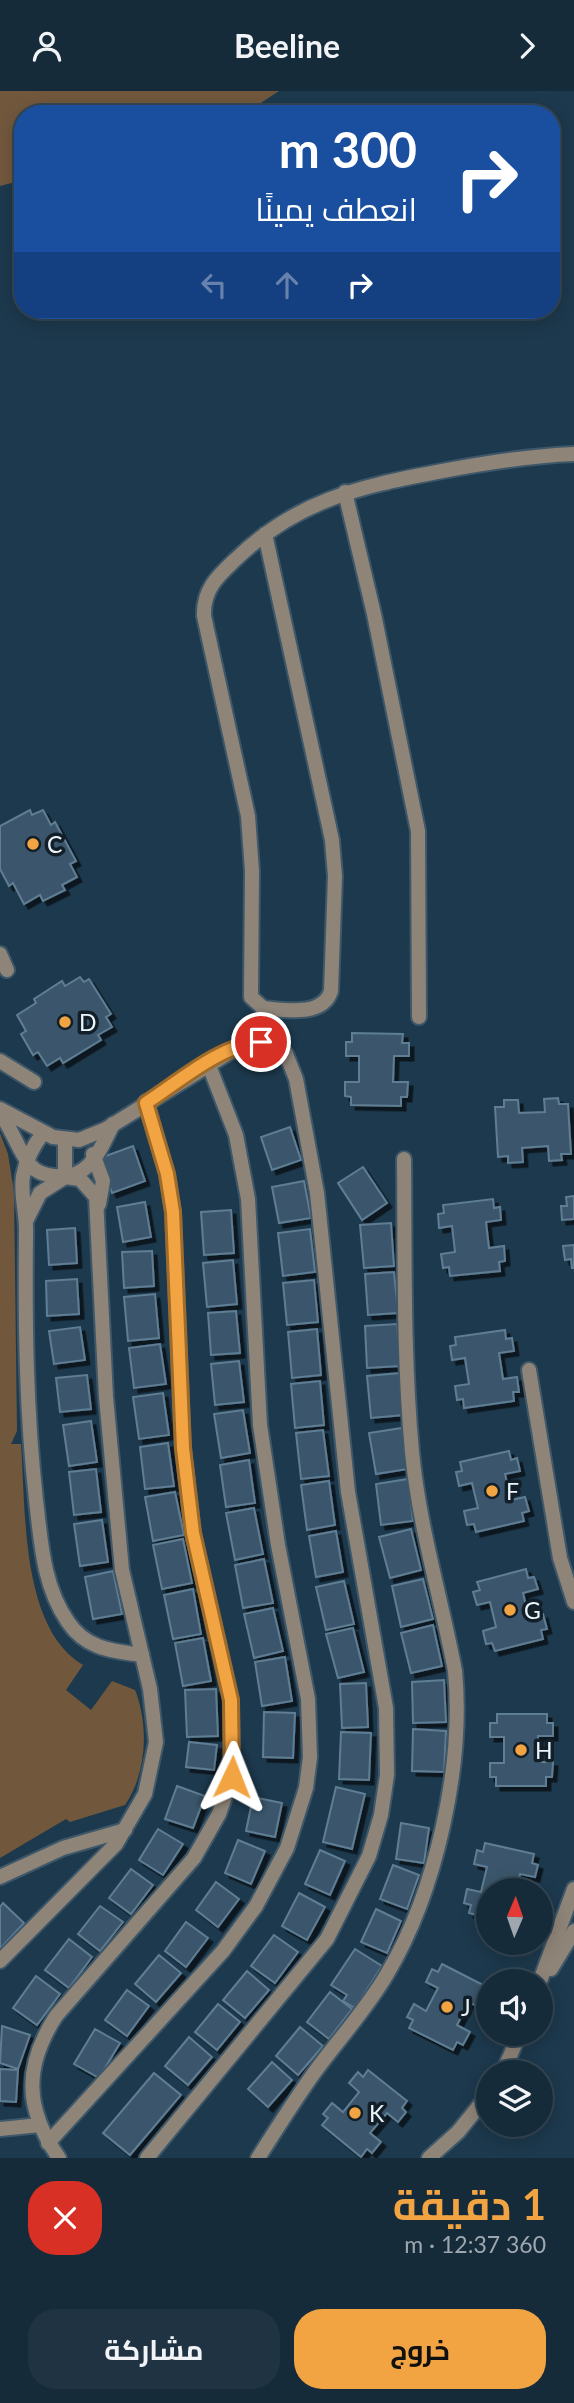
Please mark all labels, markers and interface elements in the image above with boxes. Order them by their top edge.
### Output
text: Beeline [234,26,340,65]
icon: person [28,27,66,65]
icon: forward [508,27,546,65]
text: 300 m [279,120,417,178]
icon: right [441,133,532,224]
text: انعطف يمينًا [255,189,417,228]
icon: left [195,266,233,304]
icon: ahead [268,266,306,304]
icon: right [341,266,379,304]
place label: C [47,830,62,858]
marker: C [25,836,41,852]
place label: D [79,1008,97,1036]
pin [231,1012,291,1072]
marker: D [57,1014,73,1030]
icon: arrive [242,1023,280,1061]
place label: F [506,1477,519,1505]
marker: F [484,1483,500,1499]
place label: G [524,1596,541,1624]
marker: G [502,1602,518,1618]
place label: H [535,1736,553,1764]
position arrow [195,1740,269,1814]
marker: H [513,1742,529,1758]
north arrow [476,1878,553,1955]
map controls [476,1878,553,2137]
button: sound [476,1969,553,2046]
place label: J [461,1993,471,2021]
marker: J [439,1999,455,2015]
button: layers [476,2060,553,2137]
place label: K [369,2099,385,2127]
marker: K [347,2105,363,2121]
text: 1 دقيقة [393,2179,546,2229]
button: close [28,2181,102,2255]
text: 360 m · 12:37 [404,2230,546,2258]
button: مشاركة [28,2309,280,2389]
button: خروج [294,2309,546,2389]

